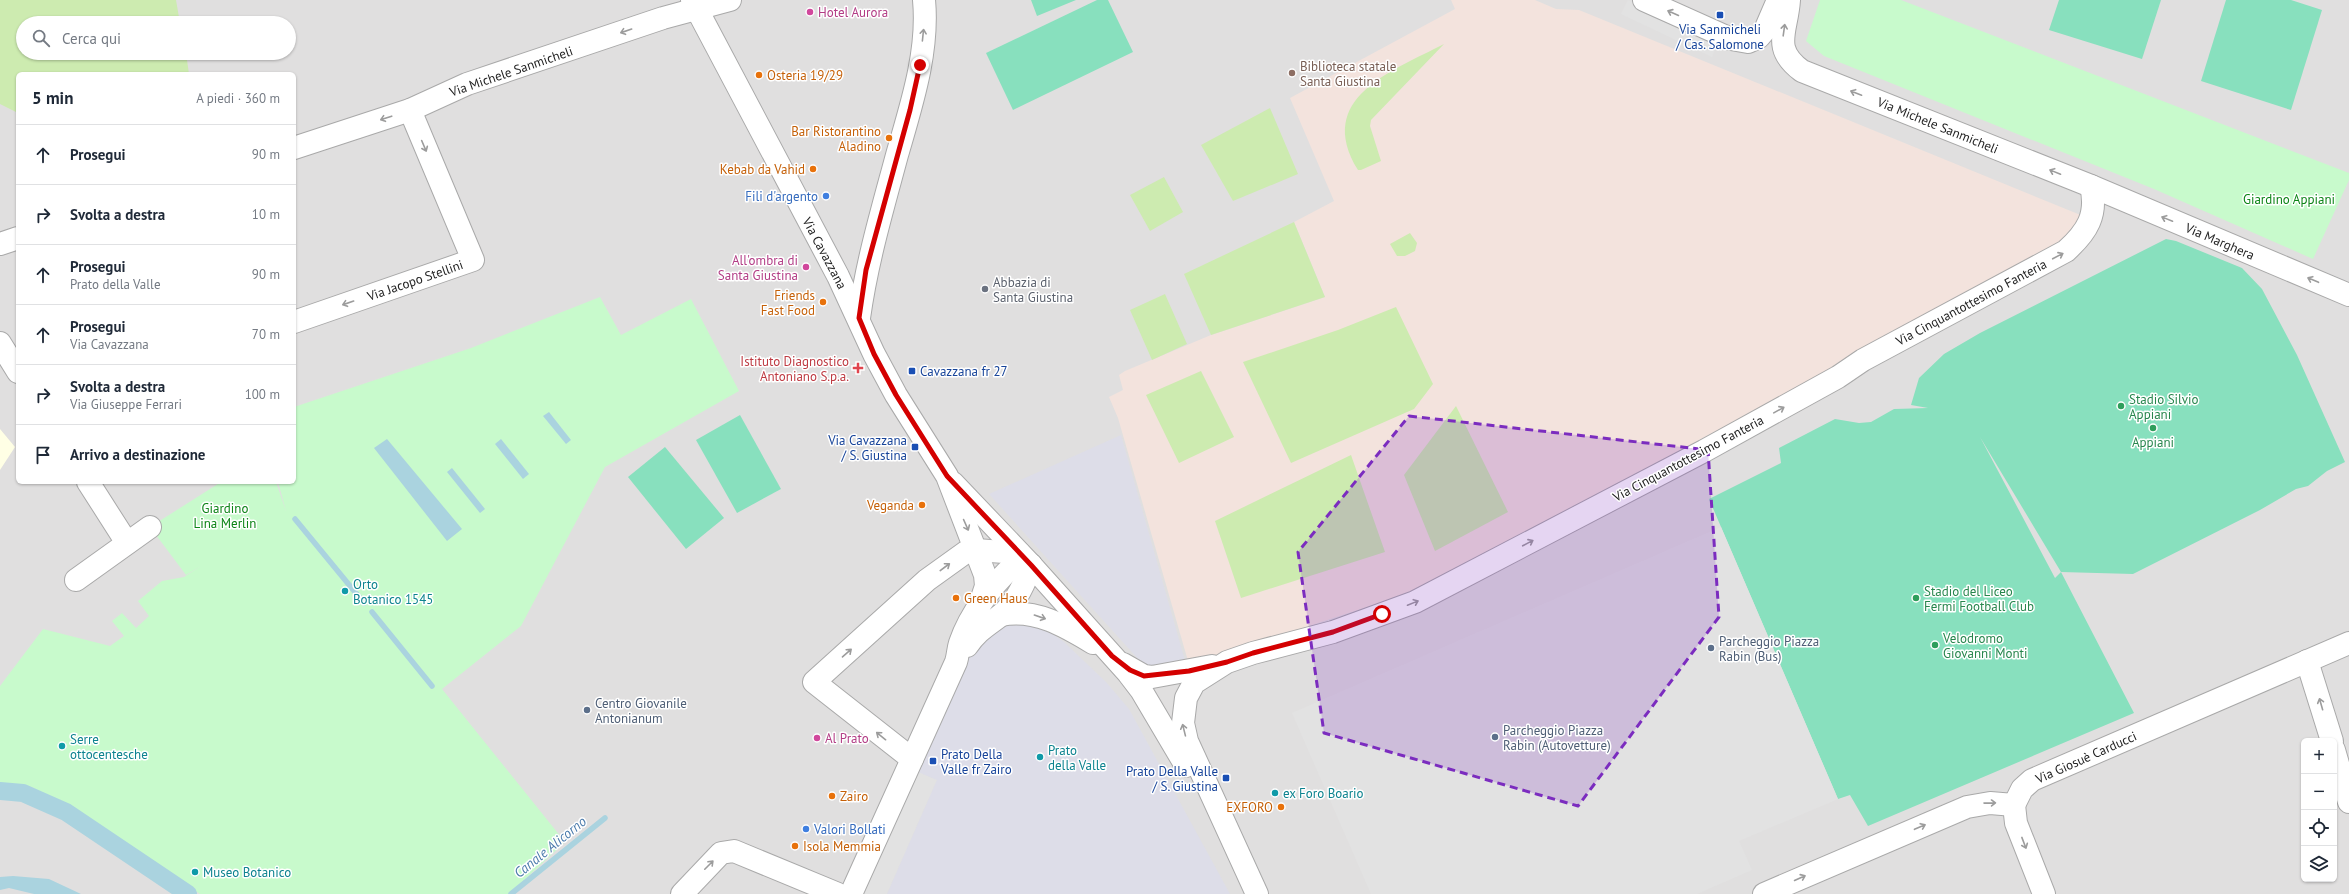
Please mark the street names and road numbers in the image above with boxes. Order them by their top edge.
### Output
street label: Via Michele Sanmicheli [446,42,575,101]
street label: Via Michele Sanmicheli [1874,93,2001,158]
street label: Via Cavazzana [798,214,851,292]
street label: Via Marghera [2182,219,2257,264]
street label: Via Cinquantottesimo Fanteria [1892,255,2050,350]
street label: Via Jacopo Stellini [364,256,465,305]
street label: Via Cinquantottesimo Fanteria [1609,411,1767,506]
street label: Via Giosuè Carducci [2032,728,2139,788]

